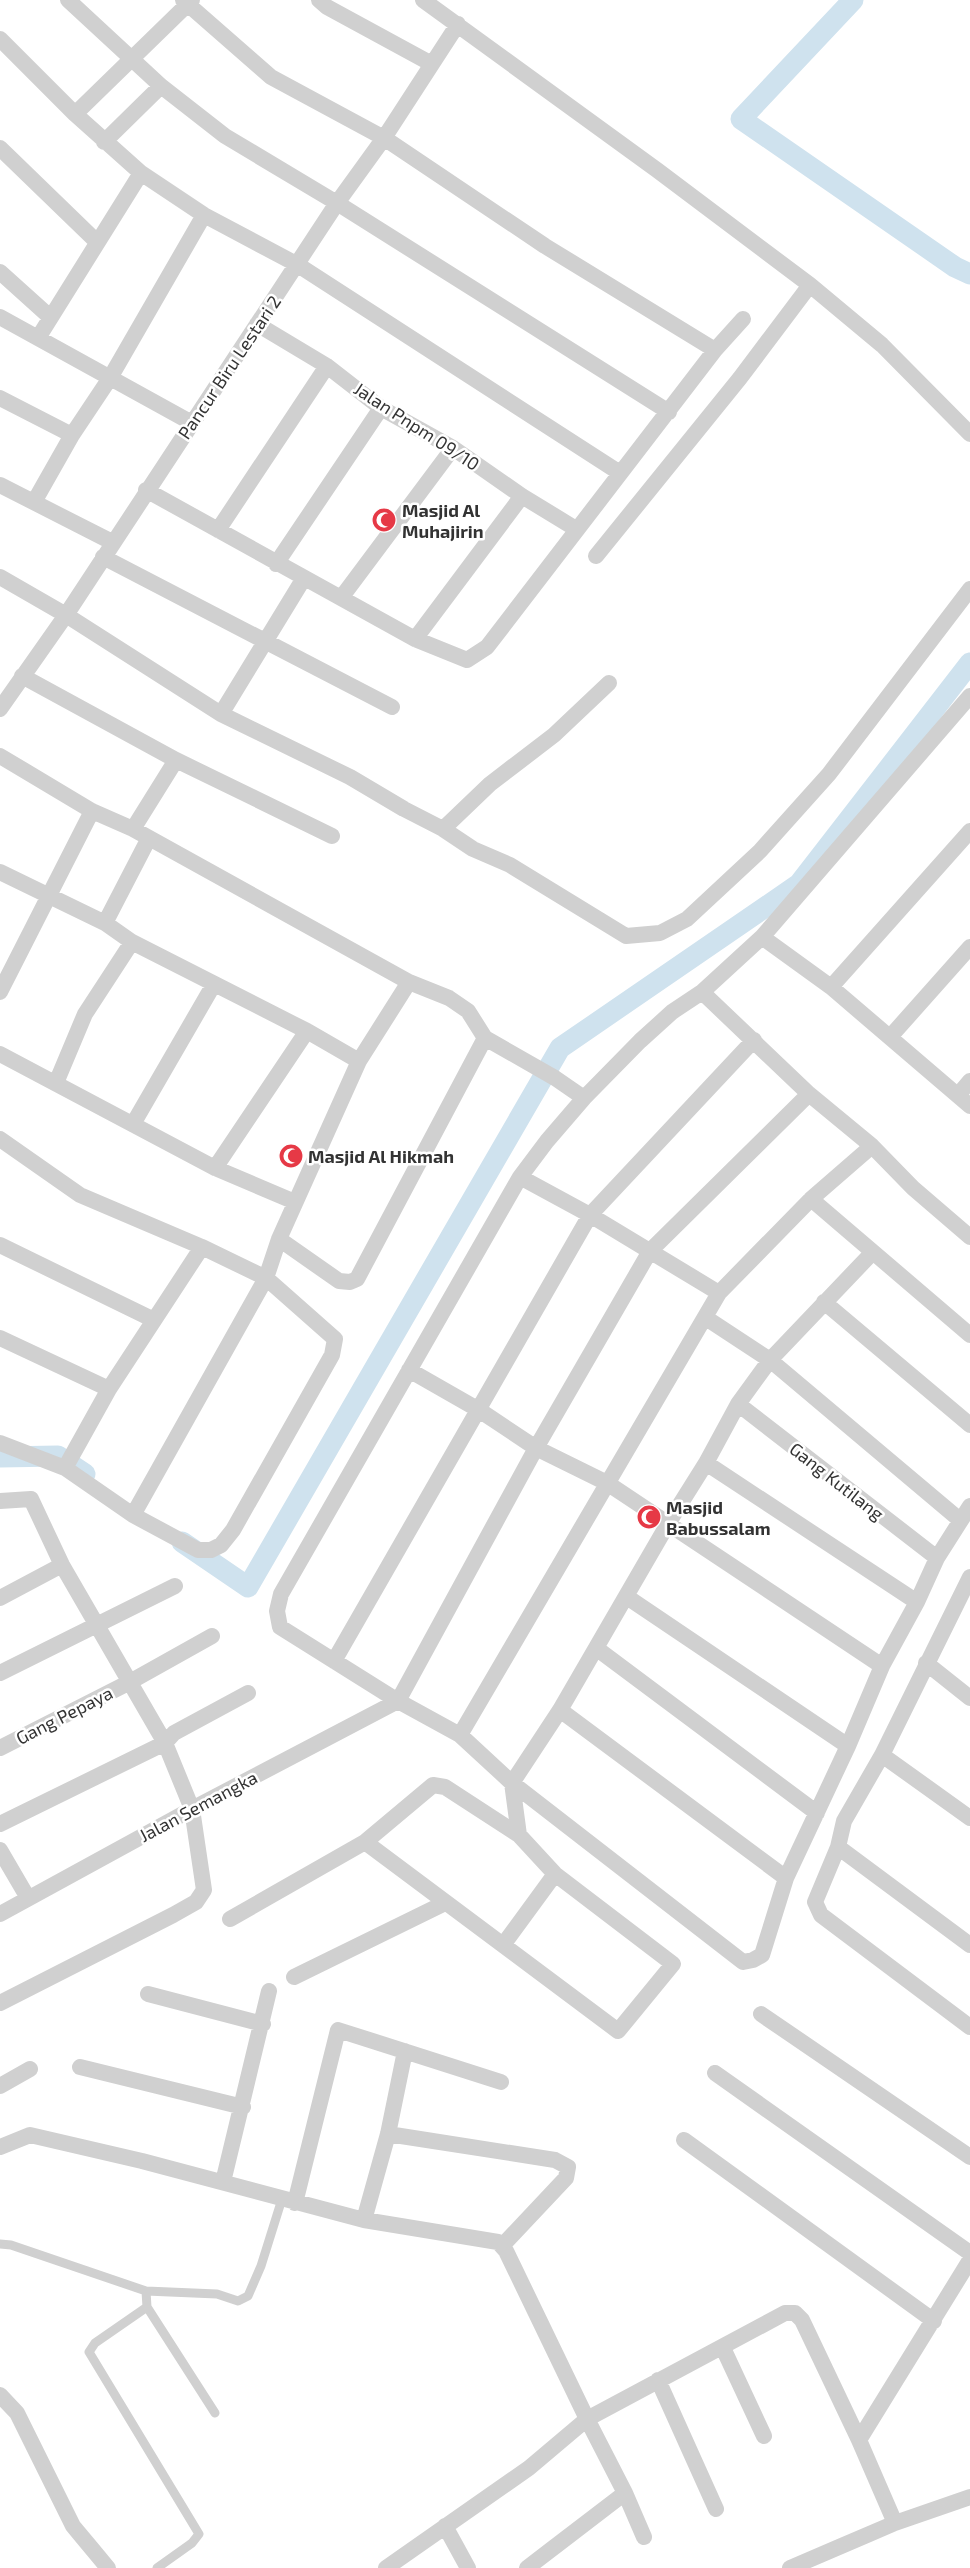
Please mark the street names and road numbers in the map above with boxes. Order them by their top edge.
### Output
street label: Pancur Biru Lestari 2 [173,291,285,443]
street label: Jalan Pnpm 09/10 [350,377,484,475]
street label: Gang Kutilang [785,1437,889,1525]
street label: Gang Pepaya [12,1681,116,1749]
street label: Jalan Semangka [135,1766,261,1846]

